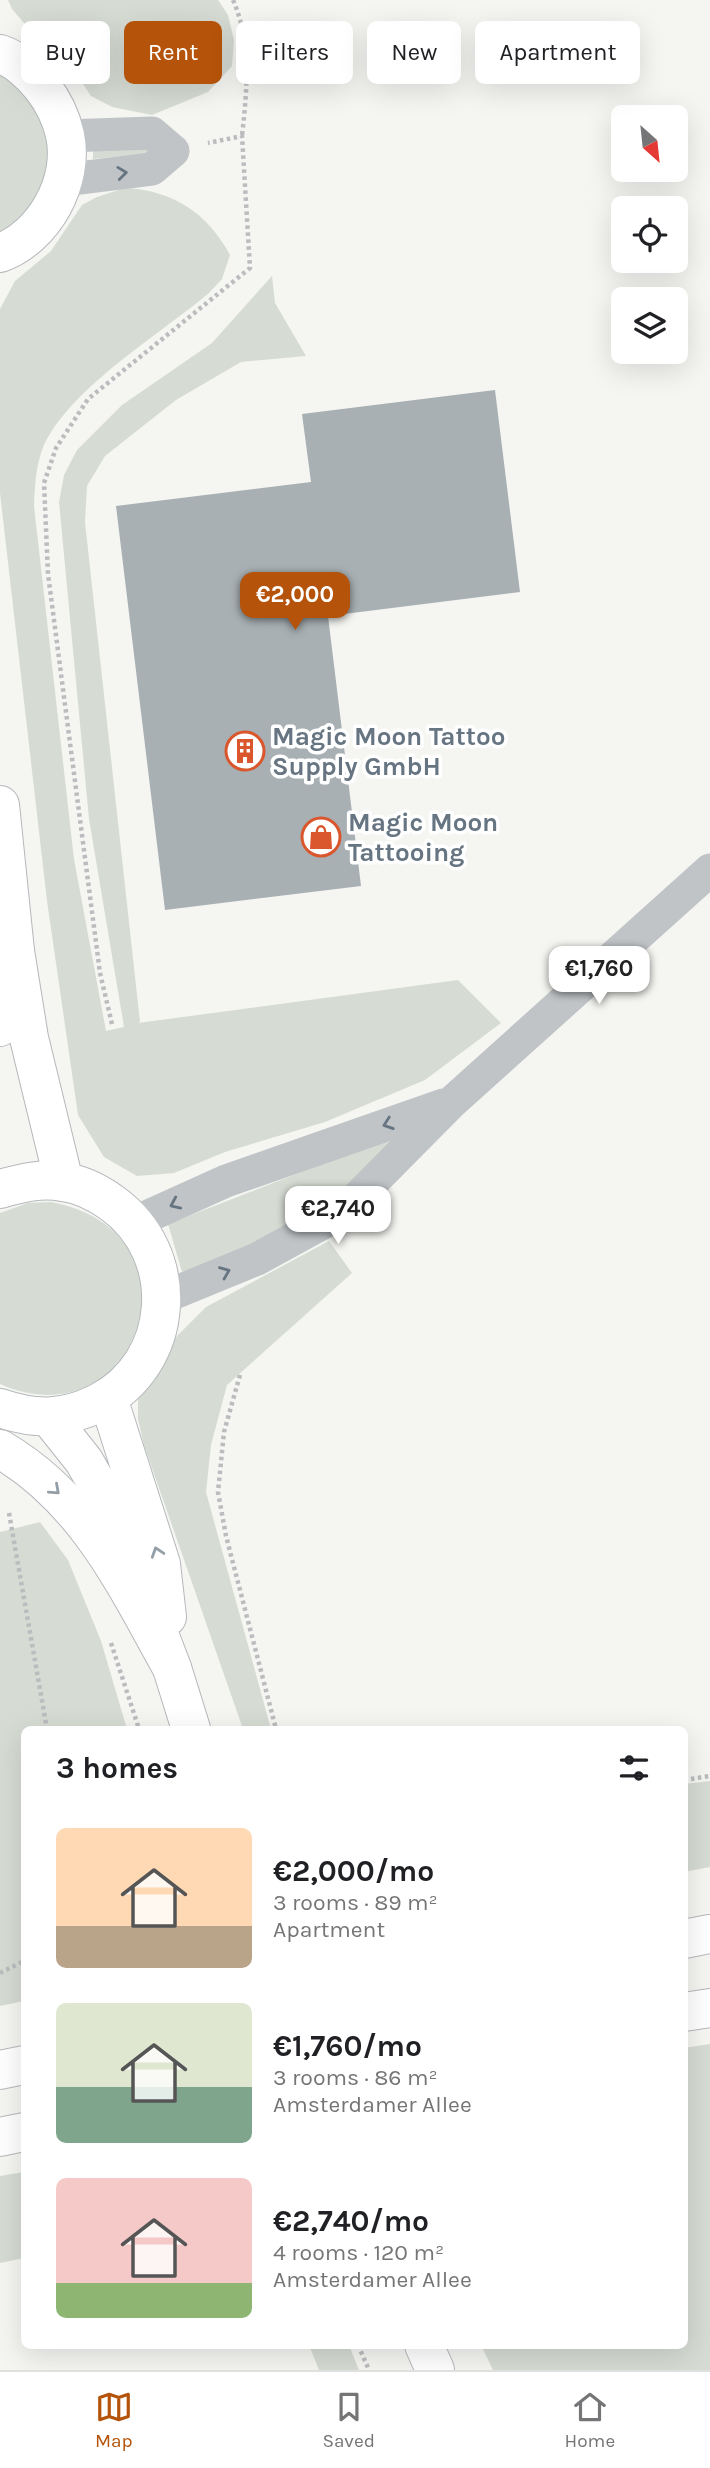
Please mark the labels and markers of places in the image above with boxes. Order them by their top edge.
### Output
pin: €2,000 [238,572,352,632]
place label: Magic Moon Tattoo Supply GmbH [272,721,505,782]
building icon: Magic Moon Tattoo Supply GmbH [224,730,266,772]
place label: Magic Moon Tattooing [348,807,498,868]
shop icon: Magic Moon Tattooing [300,816,342,858]
pin: €1,760 [542,946,656,1006]
pin: €2,740 [281,1186,395,1246]

